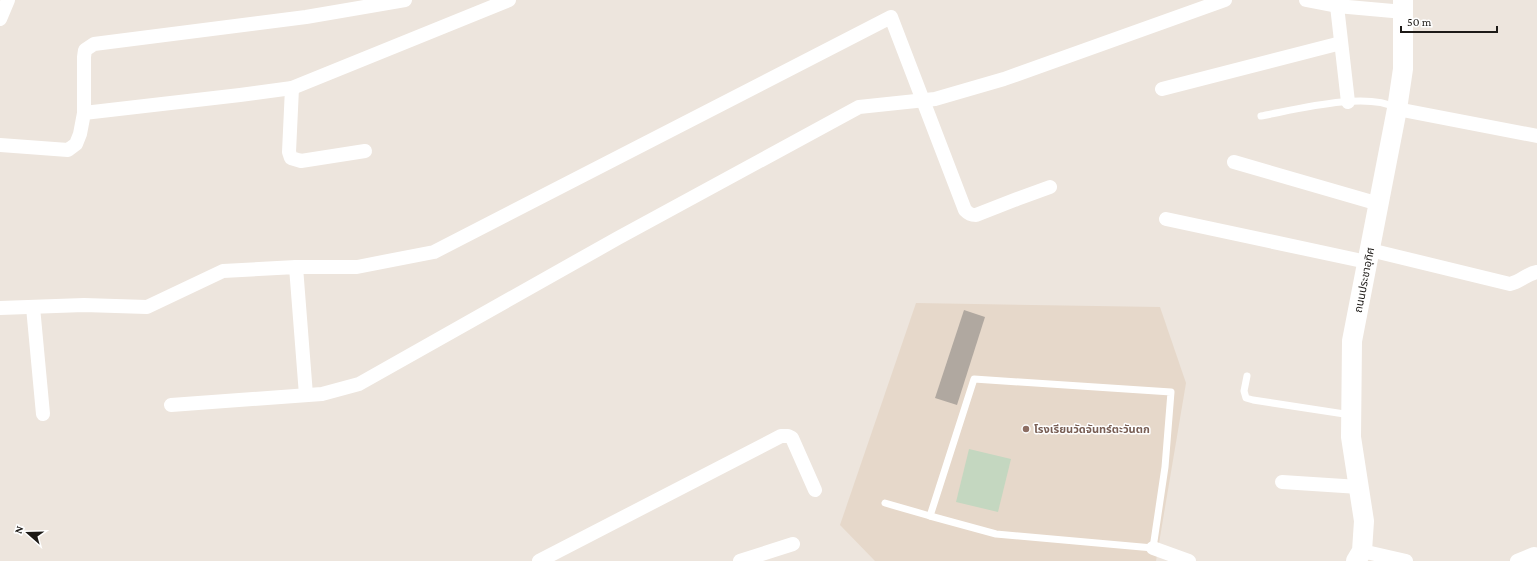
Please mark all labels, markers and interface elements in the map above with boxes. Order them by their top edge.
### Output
scale bar [1401,8,1497,34]
text: 50 m [1407,15,1432,29]
street label: ถนนประชาอุทิศ [1352,246,1377,314]
place label: โรงเรียนวัดจันทร์ตะวันตก [1034,423,1150,435]
marker: โรงเรียนวัดจันทร์ตะวันตก [1021,424,1031,434]
north arrow [8,513,48,553]
text: N [12,524,26,535]

